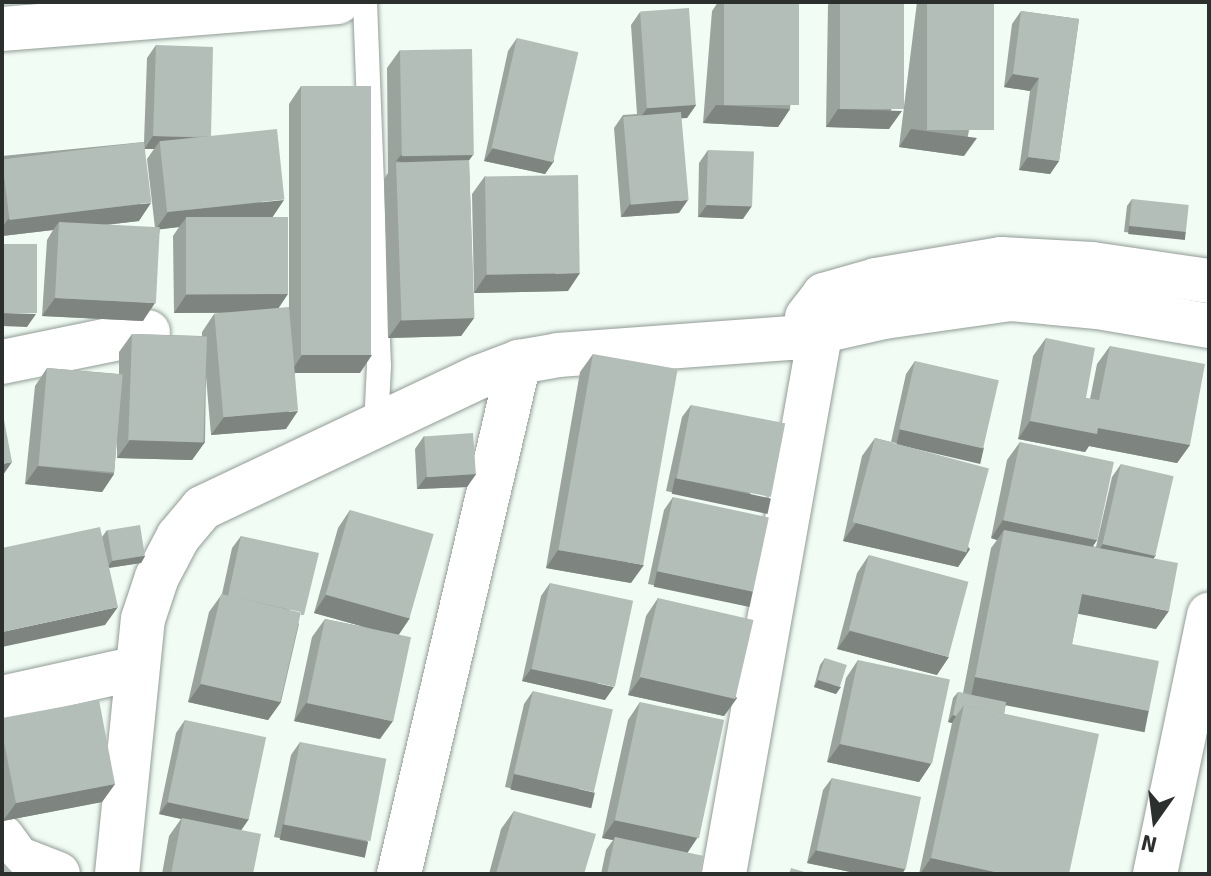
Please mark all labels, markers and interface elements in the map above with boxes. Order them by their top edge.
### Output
north arrow [1115,780,1195,860]
text: N [1138,829,1160,859]

